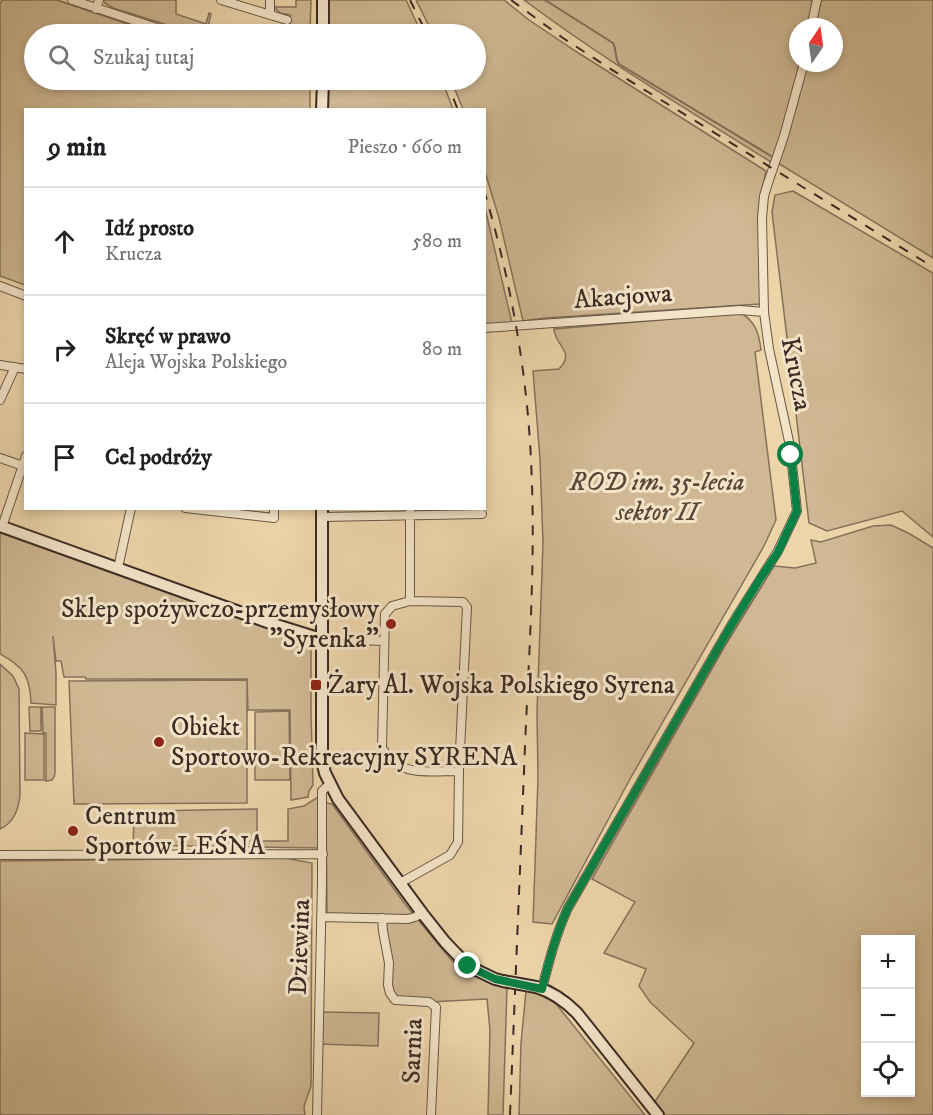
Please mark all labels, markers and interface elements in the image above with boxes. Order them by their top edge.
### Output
north arrow [789,18,843,72]
search box [24,24,486,90]
icon: search [45,41,78,74]
text: Szukaj tutaj [93,44,194,71]
text: 9 min [48,131,106,164]
text: Pieszo · 660 m [348,135,462,160]
text: Idź prosto [105,215,194,242]
icon: ahead [48,225,81,258]
text: 580 m [412,229,462,254]
text: Krucza [105,242,162,267]
street label: Akacjowa [573,277,673,317]
text: Skręć w prawo [105,323,231,350]
icon: right [48,333,81,366]
street label: Krucza [773,335,819,413]
text: 80 m [422,337,462,362]
text: Aleja Wojska Polskiego [105,350,287,375]
icon: arrive [48,441,81,474]
route start [777,441,803,467]
text: Cel podróży [105,444,212,471]
park label: ROD im. 35-lecia sektor II [569,466,744,529]
place label: Sklep spożywczo-przemysłowy "Syrenka" [61,593,380,656]
marker: Sklep spożywczo-przemysłowy "Syrenka" [384,617,398,631]
place label: Żary Al. Wojska Polskiego Syrena [328,669,675,702]
marker: Żary Al. Wojska Polskiego Syrena [309,678,323,692]
place label: Obiekt Sportowo-Rekreacyjny SYRENA [171,711,518,774]
marker: Obiekt Sportowo-Rekreacyjny SYRENA [152,735,166,749]
place label: Centrum Sportów LEŚNA [85,800,266,863]
marker: Centrum Sportów LEŚNA [66,824,80,838]
street label: Dziewina [282,898,318,996]
map controls [861,935,915,1097]
button: + [861,935,915,989]
route end [454,952,480,978]
button: − [861,989,915,1043]
street label: Sarnia [395,1018,431,1084]
button: locate [861,1043,915,1097]

